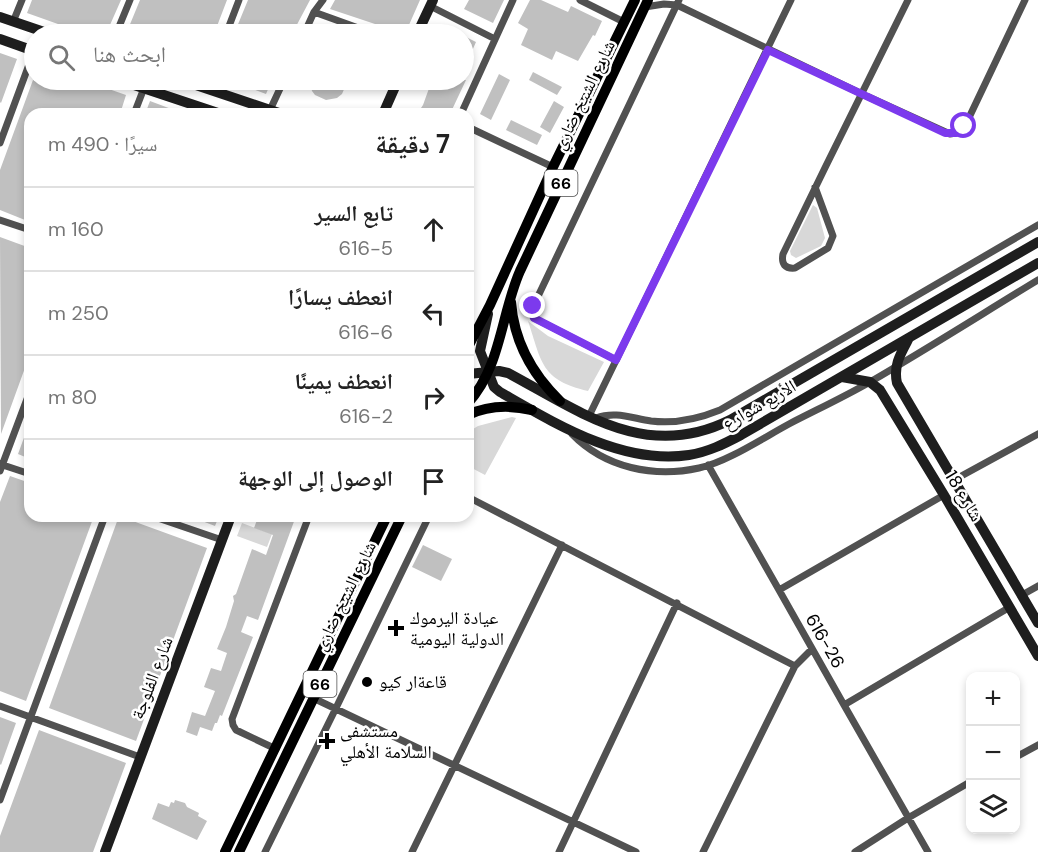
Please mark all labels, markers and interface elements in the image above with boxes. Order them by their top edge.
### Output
search box [24,24,474,90]
street label: شارع الشيخ ضاري [547,36,623,155]
text: ابحث هنا [93,40,166,69]
icon: search [45,41,78,74]
route start [950,112,976,138]
text: 7 دقيقة [375,127,450,161]
text: سيرًا · 490 m [48,131,157,157]
road number: 66 [544,170,578,196]
text: تابع السير [314,199,393,228]
icon: ahead [417,213,450,246]
text: 160 m [48,216,104,242]
text: 616-5 [339,235,393,261]
text: انعطف يسارًا [288,283,393,312]
route end [519,292,545,318]
icon: left [417,297,450,330]
text: 250 m [48,300,109,326]
text: 616-6 [338,319,393,345]
text: انعطف يمينًا [295,367,393,396]
street label: الأربع شوارع [718,374,800,436]
icon: right [417,381,450,414]
text: 80 m [48,384,97,410]
text: 616-2 [339,403,393,429]
text: الوصول إلى الوجهة [238,464,393,493]
icon: arrive [417,465,450,498]
street label: شارع 18 [939,466,989,526]
street label: شارع الشيخ ضاري [308,537,384,656]
place label: عيادة اليرموك الدولية اليومية [410,606,504,651]
street label: 616-26 [800,609,850,673]
marker: عيادة اليرموك الدولية اليومية [387,619,405,637]
street label: شارع الفلوجة [125,633,179,723]
place label: قاعةار كيو [379,670,447,694]
road number: 66 [304,671,336,697]
map controls [966,672,1020,834]
button: + [966,672,1020,726]
marker: قاعةار كيو [360,675,374,689]
place label: مستشفى السلامة الأهلي [340,719,432,767]
button: − [966,726,1020,780]
marker: مستشفى السلامة الأهلي [318,732,336,750]
button: layers [966,780,1020,834]

